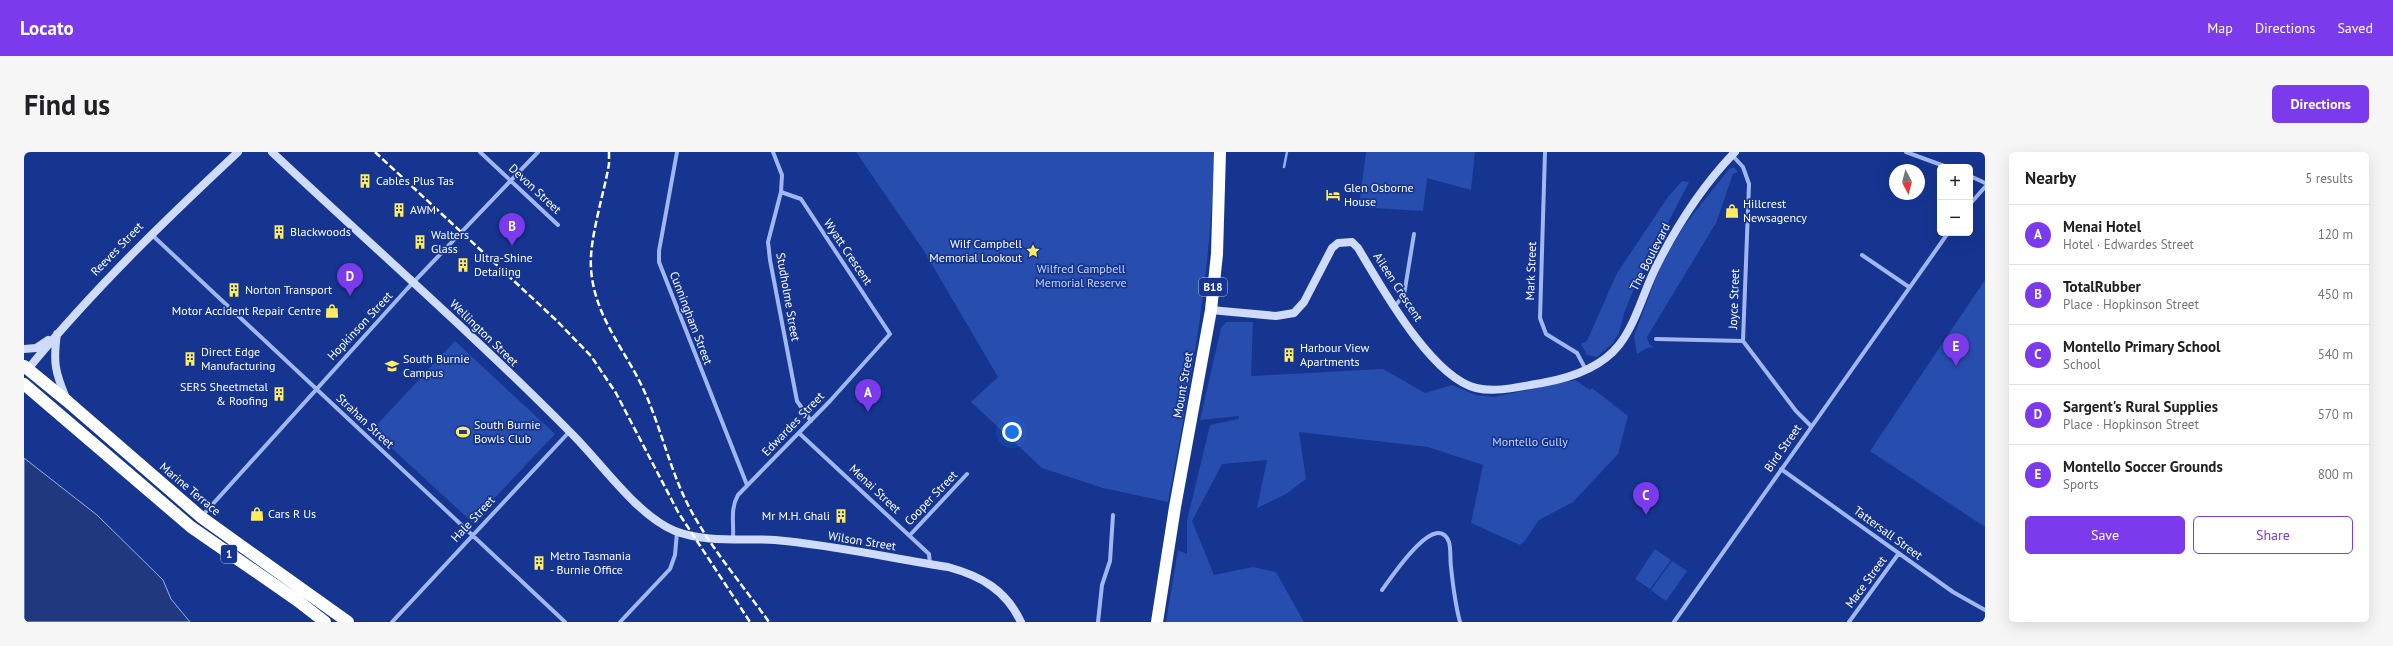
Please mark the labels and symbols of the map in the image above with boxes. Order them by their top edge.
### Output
street label: Devon Street [506,161,565,217]
north arrow [1889,164,1925,200]
building icon: Cables Plus Tas [357,173,373,189]
place label: Cables Plus Tas [376,173,454,188]
place label: Glen Osborne House [1344,180,1414,209]
hotel icon: Glen Osborne House [1325,187,1341,203]
place label: Hillcrest Newsagency [1743,196,1807,225]
building icon: AWM [391,202,407,218]
place label: AWM [410,202,436,217]
shop icon: Hillcrest Newsagency [1724,203,1740,219]
pin: B [499,213,525,246]
street label: Wyatt Crescent [821,216,876,288]
street label: Reeves Street [87,219,146,279]
street label: The Boulevard [1626,220,1673,293]
building icon: Blackwoods [271,224,287,240]
place label: Blackwoods [290,224,351,239]
place label: Walters Glass [431,227,469,256]
building icon: Walters Glass [412,234,428,250]
place label: Wilf Campbell Memorial Lookout [929,236,1022,265]
street label: Mark Street [1522,241,1539,301]
place icon: Wilf Campbell Memorial Lookout [1025,243,1041,259]
street label: Aileen Crescent [1371,249,1426,324]
place label: Ultra-Shine Detailing [474,250,533,279]
street label: Studholme Street [773,252,804,342]
building icon: Ultra-Shine Detailing [455,257,471,273]
park label: Wilfred Campbell Memorial Reserve [1035,261,1127,290]
pin: D [337,263,363,296]
street label: Cunningham Street [667,269,716,367]
street label: Joyce Street [1725,269,1742,330]
road number: B18 [1199,278,1227,296]
building icon: Norton Transport [226,282,242,298]
place label: Norton Transport [245,282,332,297]
street label: Hopkinson Street [324,288,395,363]
street label: Wellington Street [447,296,522,369]
place label: Motor Accident Repair Centre [172,303,321,318]
shop icon: Motor Accident Repair Centre [324,303,340,319]
pin: E [1943,333,1969,366]
place label: Harbour View Apartments [1300,340,1369,369]
place label: Direct Edge Manufacturing [201,344,276,373]
building icon: Harbour View Apartments [1281,347,1297,363]
building icon: Direct Edge Manufacturing [182,351,198,367]
place label: South Burnie Campus [403,351,470,380]
street label: Mount Street [1169,351,1196,419]
school or university icon: South Burnie Campus [384,358,400,374]
place label: SERS Sheetmetal & Roofing [180,379,268,408]
pin: A [855,379,881,412]
building icon: SERS Sheetmetal & Roofing [271,386,287,402]
street label: Edwardes Street [758,389,827,459]
street label: Strahan Street [333,390,397,451]
place label: South Burnie Bowls Club [474,417,541,446]
street label: Bird Street [1761,421,1804,474]
your location [1002,422,1022,442]
sports icon: South Burnie Bowls Club [455,424,471,440]
park label: Montello Gully [1492,434,1568,449]
street label: Marine Terrace [157,459,224,518]
street label: Menai Street [846,461,904,516]
street label: Cooper Street [901,467,960,528]
pin: C [1633,482,1659,515]
street label: Hale Street [448,493,498,545]
street label: Tattersall Street [1851,503,1926,563]
shop icon: Cars R Us [249,506,265,522]
place label: Cars R Us [268,506,316,521]
place label: Mr M.H. Ghali [762,508,830,523]
building icon: Mr M.H. Ghali [833,508,849,524]
street label: Wilson Street [827,528,897,553]
road number: 1 [221,545,237,563]
place label: Metro Tasmania - Burnie Office [550,548,631,577]
street label: Mace Street [1842,553,1889,611]
building icon: Metro Tasmania - Burnie Office [531,555,547,571]

